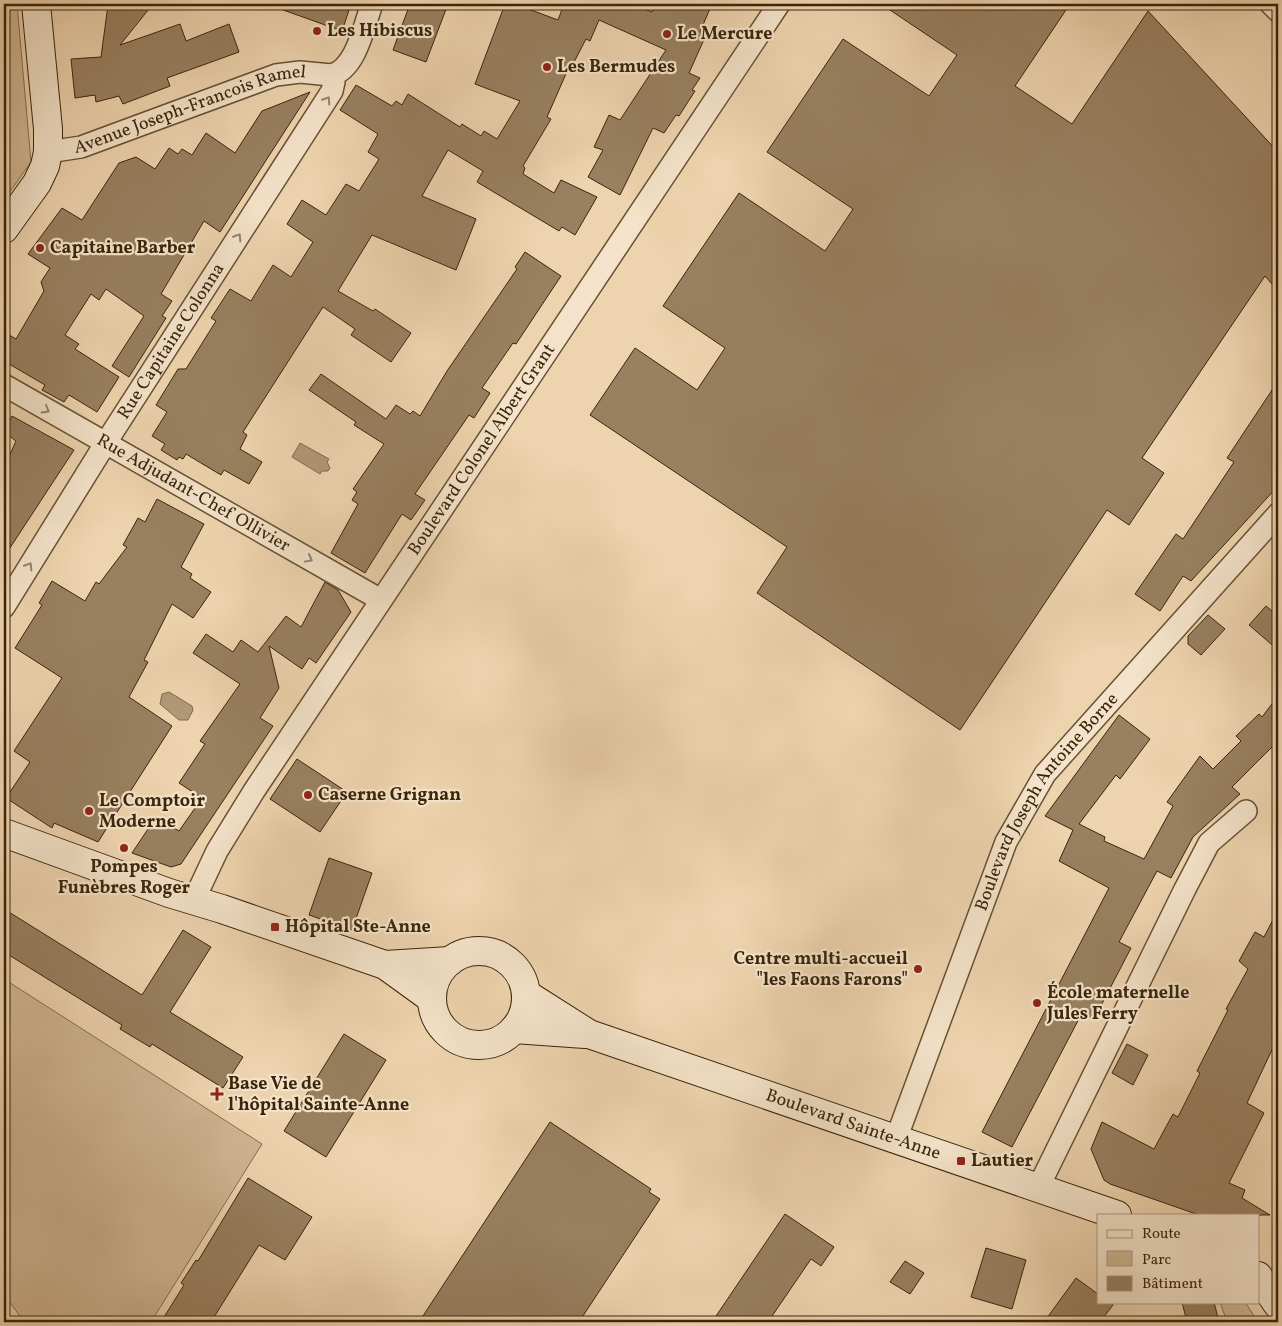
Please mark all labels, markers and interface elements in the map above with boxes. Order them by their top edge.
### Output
place label: Les Hibiscus [327,19,432,44]
place label: Le Mercure [677,22,773,47]
marker: Les Hibiscus [311,25,323,37]
marker: Le Mercure [661,28,673,40]
place label: Les Bermudes [557,55,675,80]
street label: Avenue Joseph-Francois Ramel [73,60,307,160]
marker: Les Bermudes [541,61,553,73]
one-way arrow [320,96,330,105]
one-way arrow [232,233,242,242]
place label: Capitaine Barber [50,236,196,261]
marker: Capitaine Barber [34,242,46,254]
street label: Rue Capitaine Colonna [112,258,231,424]
street label: Boulevard Colonel Albert Grant [402,339,561,560]
one-way arrow [40,403,49,413]
street label: Rue Adjudant-Chef Ollivier [92,428,295,558]
one-way arrow [303,553,312,563]
one-way arrow [23,562,33,571]
street label: Boulevard Joseph Antoine Borne [969,688,1124,914]
place label: Caserne Grignan [318,783,461,808]
place label: Le Comptoir Moderne [99,789,205,835]
marker: Caserne Grignan [302,789,314,801]
marker: Le Comptoir Moderne [83,805,95,817]
marker: Pompes Funèbres Roger [118,842,130,854]
place label: Pompes Funèbres Roger [58,855,191,901]
place label: Hôpital Ste-Anne [285,915,431,940]
marker: Hôpital Ste-Anne [269,921,281,933]
place label: Centre multi-accueil "les Faons Farons" [734,947,908,993]
marker: Centre multi-accueil "les Faons Farons" [912,963,924,975]
place label: École maternelle Jules Ferry [1046,981,1189,1027]
marker: École maternelle Jules Ferry [1031,997,1043,1009]
place label: Base Vie de l'hôpital Sainte-Anne [228,1072,409,1118]
street label: Boulevard Sainte-Anne [762,1083,944,1166]
marker: Base Vie de l'hôpital Sainte-Anne [210,1087,224,1101]
place label: Lautier [971,1149,1034,1174]
marker: Lautier [955,1155,967,1167]
legend [1097,1214,1260,1304]
text: Route [1142,1224,1181,1245]
text: Parc [1142,1250,1171,1271]
text: Bâtiment [1142,1274,1203,1295]

